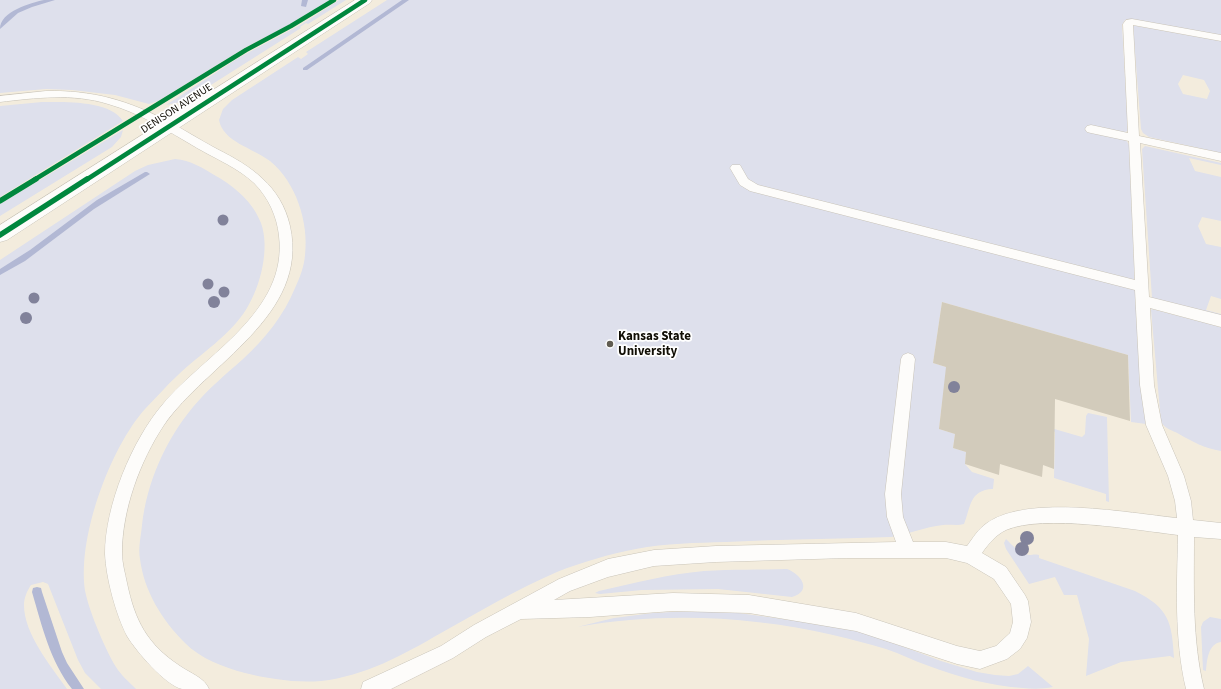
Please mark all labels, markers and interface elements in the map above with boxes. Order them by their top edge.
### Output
street label: DENISON AVENUE [139,81,215,137]
place label: Kansas State University [618,329,691,360]
marker: Kansas State University [605,339,615,349]

